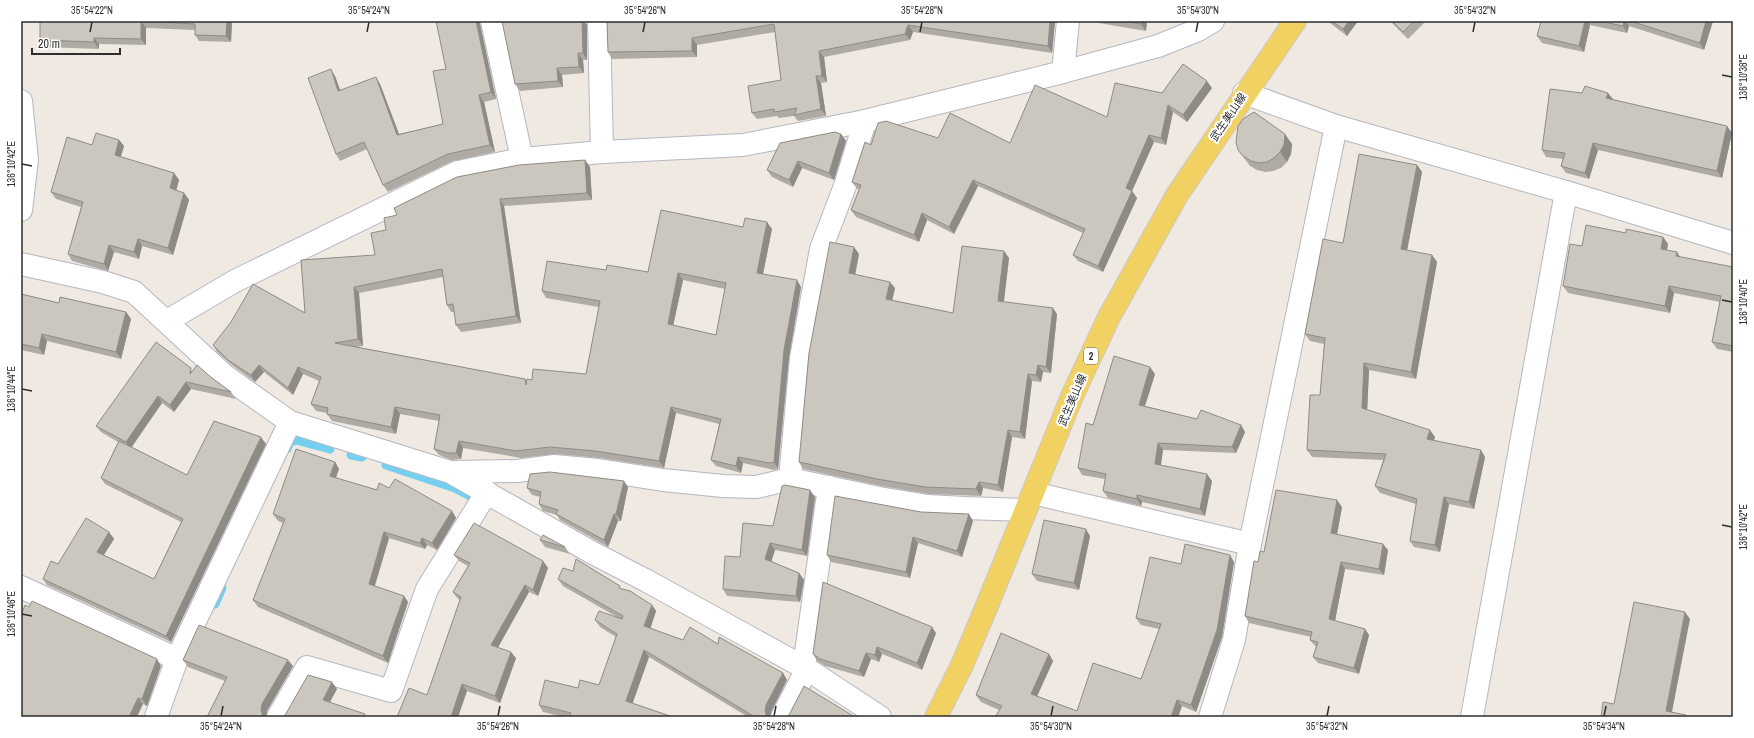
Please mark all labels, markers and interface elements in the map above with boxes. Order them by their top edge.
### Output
text: 35°54'22"N [71,4,113,17]
text: 35°54'24"N [348,4,390,17]
text: 35°54'26"N [624,4,666,17]
text: 35°54'28"N [901,4,943,17]
text: 35°54'30"N [1177,4,1219,17]
text: 35°54'32"N [1454,4,1496,17]
scale bar [32,30,120,56]
text: 20 m [38,36,60,52]
text: 136°10'38"E [1737,54,1750,100]
street label: 武生美山線 [1207,90,1249,144]
text: 136°10'42"E [5,141,18,187]
text: 136°10'40"E [1737,279,1750,325]
road number: 2 [1084,348,1098,364]
text: 136°10'44"E [5,366,18,412]
street label: 武生美山線 [1055,372,1089,428]
text: 136°10'42"E [1737,504,1750,550]
text: 136°10'46"E [5,591,18,637]
text: 35°54'24"N [200,720,242,733]
text: 35°54'26"N [477,720,519,733]
text: 35°54'28"N [753,720,795,733]
text: 35°54'30"N [1030,720,1072,733]
text: 35°54'32"N [1306,720,1348,733]
text: 35°54'34"N [1583,720,1625,733]

